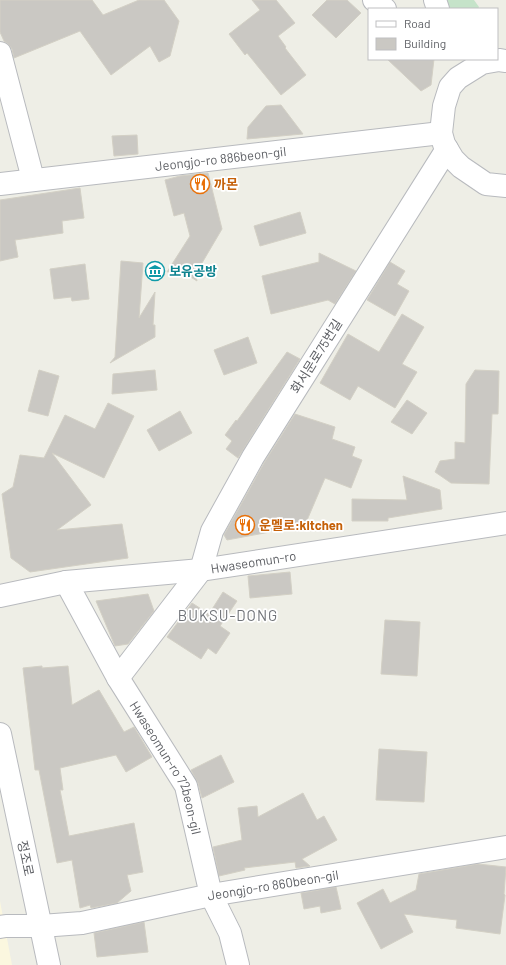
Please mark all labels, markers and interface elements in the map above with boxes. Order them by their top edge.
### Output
legend [368,8,498,60]
text: Road [404,16,431,30]
text: Building [404,36,446,50]
street label: Jeongjo-ro 886beon-gil [154,143,287,174]
restaurant icon: 까몬 [189,173,211,195]
place label: 까몬 [214,176,238,192]
museum icon: 보유공방 [144,260,166,282]
place label: 보유공방 [169,263,217,279]
street label: 화서문로75번길 [287,316,345,396]
restaurant icon: 운멜로:kitchen [234,514,256,536]
place label: 운멜로:kitchen [259,517,343,533]
street label: Hwaseomun-ro [210,547,297,576]
district label: BUKSU-DONG [178,606,278,624]
street label: Hwaseomun-ro 72beon-gil [126,698,205,836]
street label: 정조로 [14,839,38,877]
street label: Jeongjo-ro 860beon-gil [206,866,340,903]

